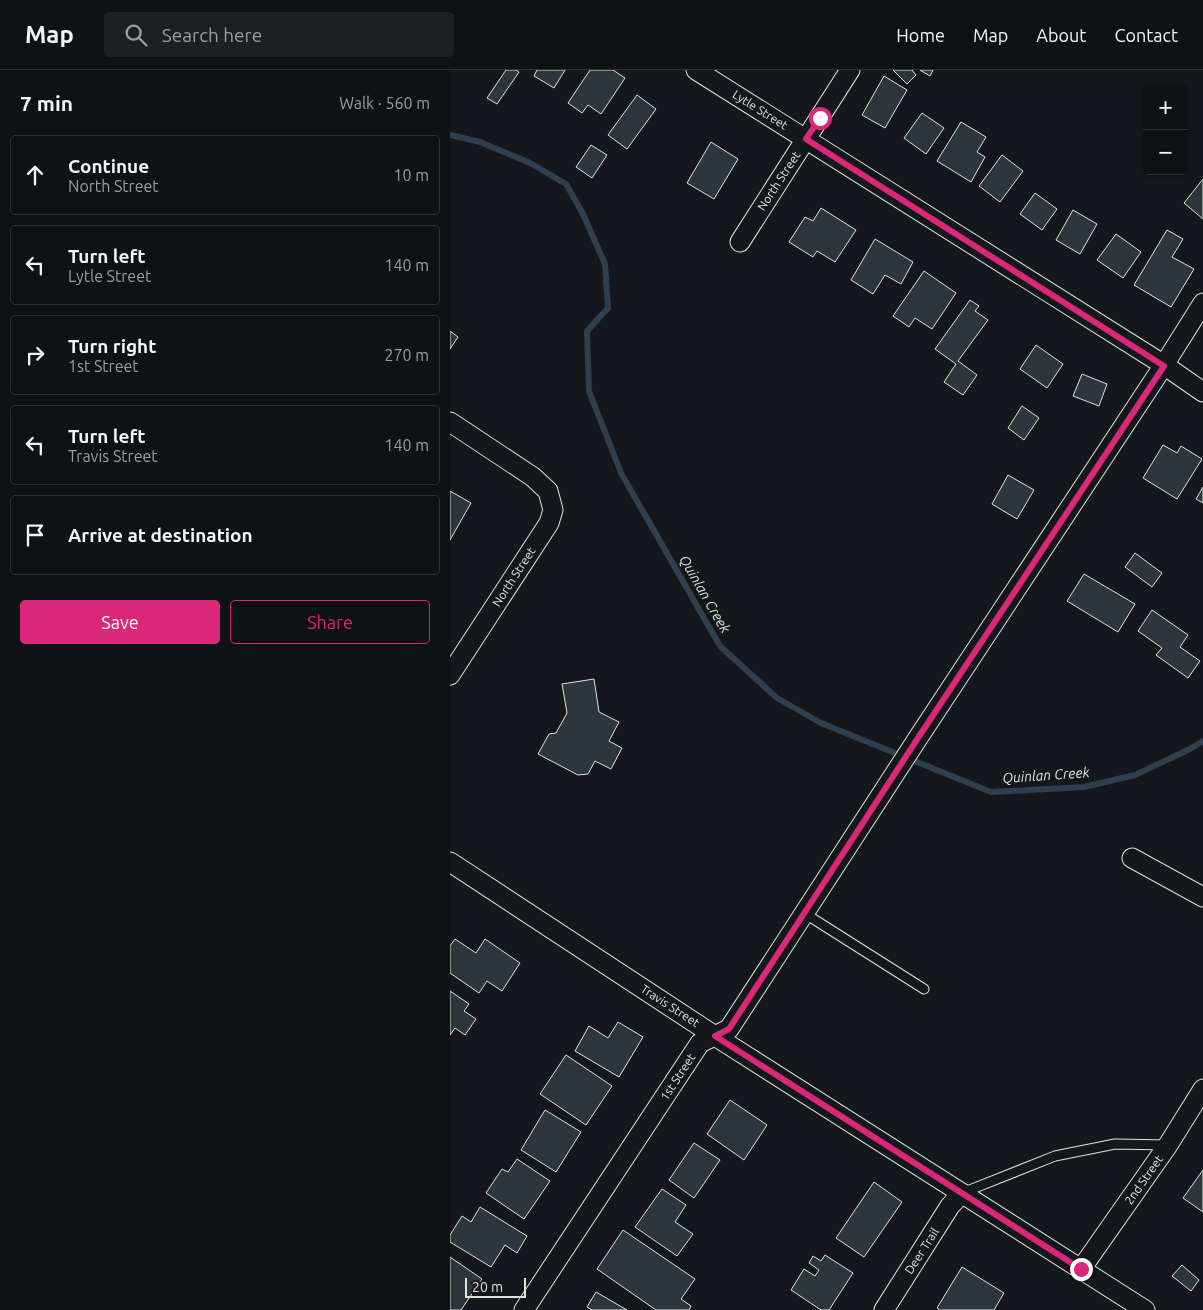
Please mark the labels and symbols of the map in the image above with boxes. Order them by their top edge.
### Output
street label: Lytle Street [730,88,790,132]
route start [809,107,832,130]
street label: North Street [755,148,803,213]
street label: North Street [490,544,538,609]
water label: Quinlan Creek [675,552,734,637]
water label: Quinlan Creek [1002,764,1091,787]
street label: Travis Street [639,982,702,1029]
street label: 1st Street [658,1051,698,1102]
street label: 2nd Street [1122,1152,1165,1207]
street label: Deer Trail [902,1225,941,1276]
route end [1070,1258,1093,1281]
scale bar [465,1275,526,1298]

